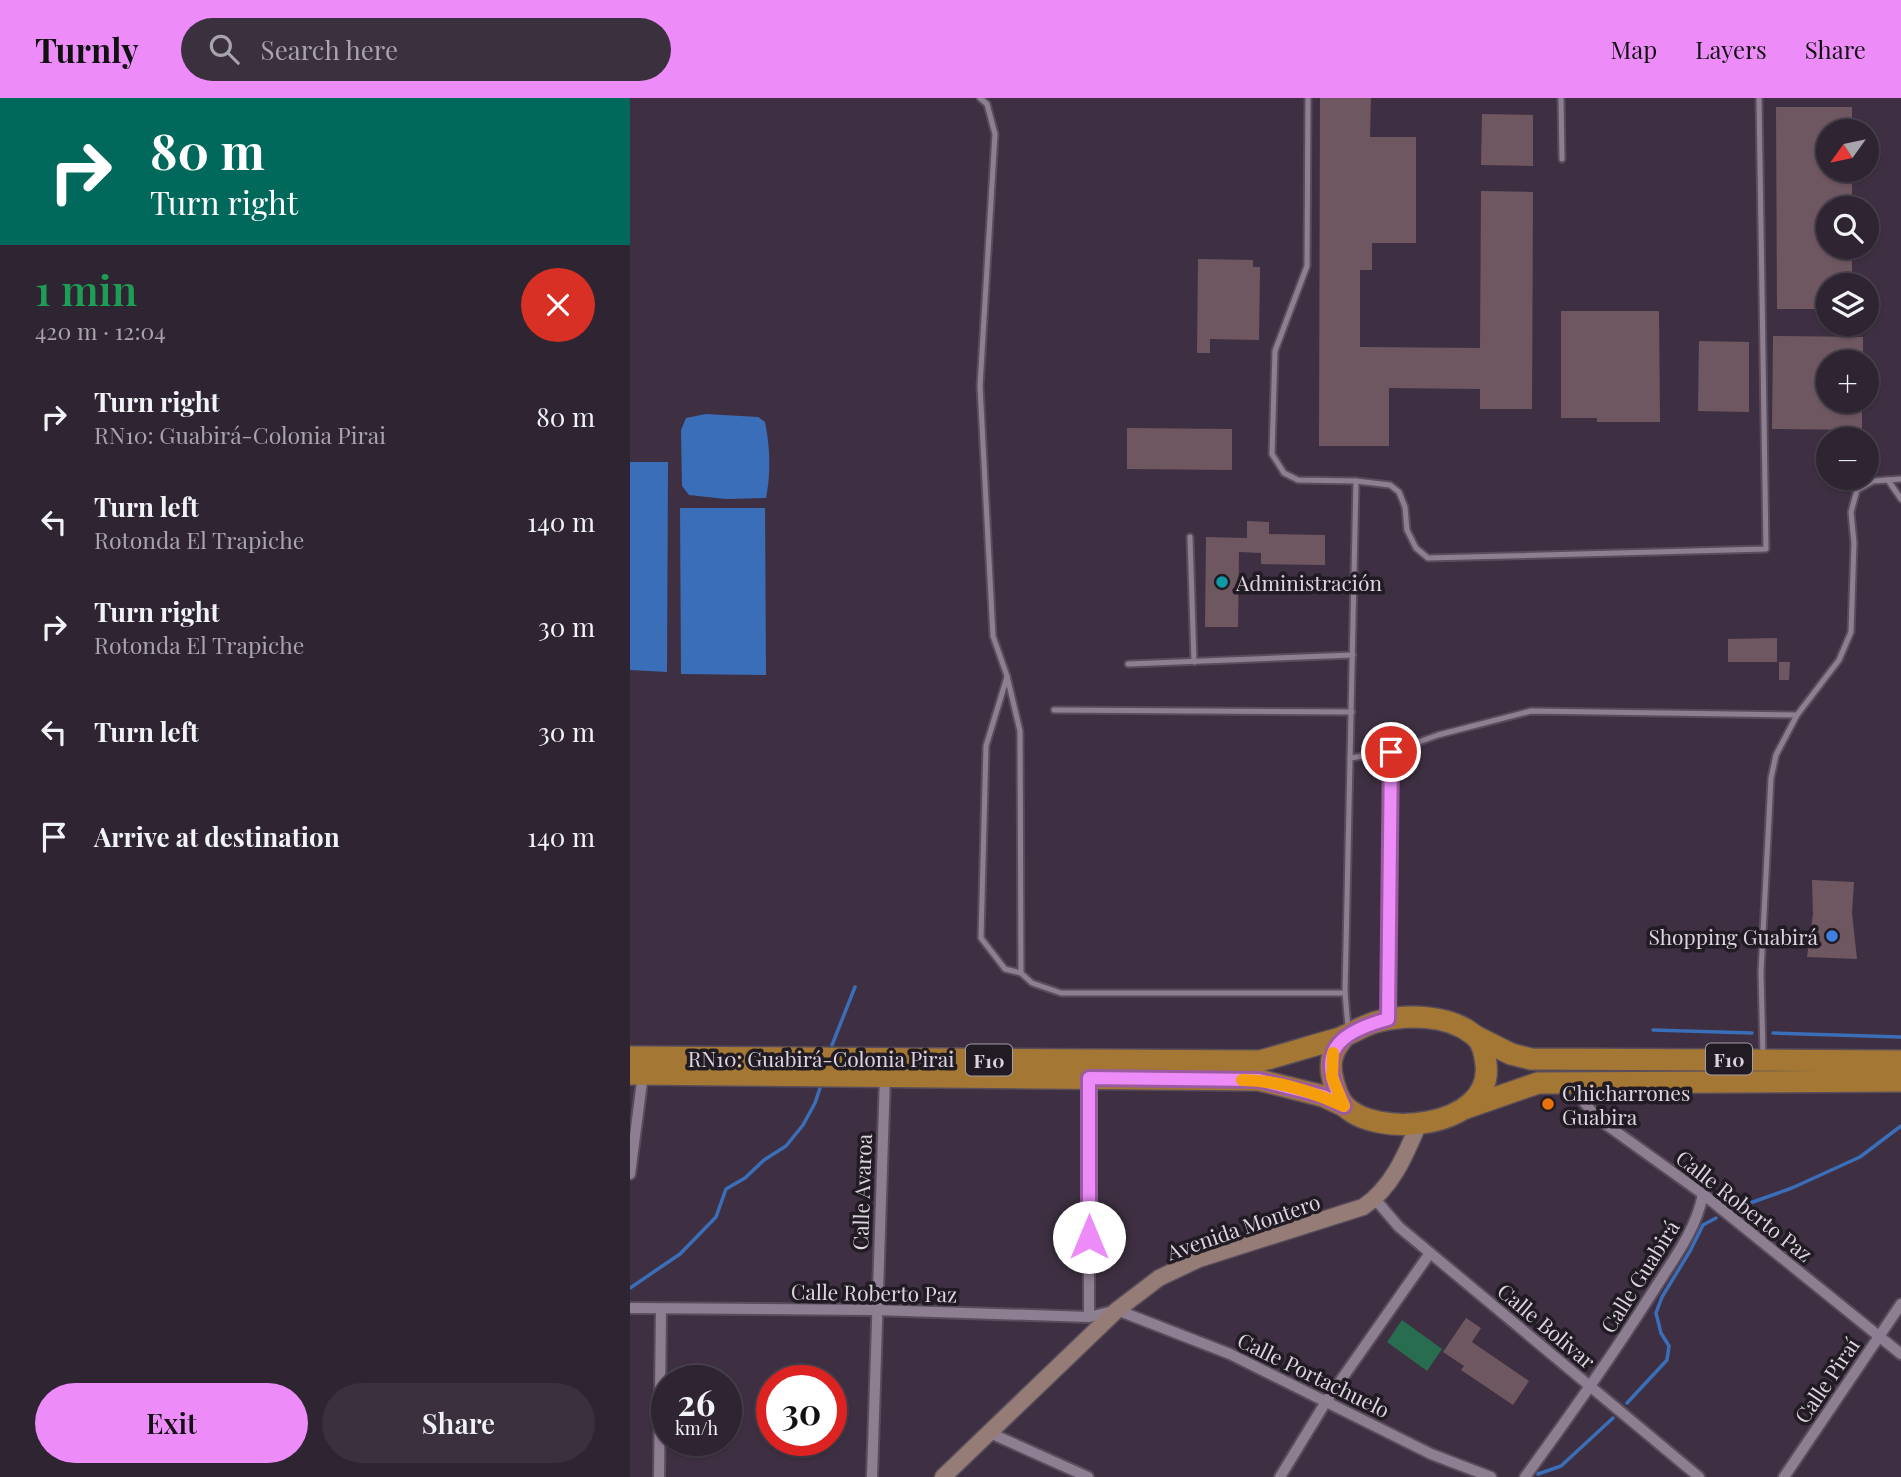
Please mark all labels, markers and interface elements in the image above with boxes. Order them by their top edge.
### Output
search box [181,18,671,81]
text: Turnly [35,27,139,71]
icon: search [205,30,243,68]
text: Search here [261,32,398,67]
text: Map [1611,33,1657,65]
text: Layers [1695,33,1767,65]
text: Share [1805,33,1866,65]
text: 80 m [150,117,265,182]
north arrow [1816,119,1880,182]
map controls [1816,119,1879,490]
icon: right [35,126,126,217]
text: Turn right [150,180,298,223]
button: search [1816,196,1879,259]
text: 1 min [35,261,137,317]
button: close [521,268,595,342]
button: layers [1816,273,1879,336]
text: 420 m · 12:04 [35,315,166,346]
button: + [1816,350,1879,413]
text: Turn right [94,384,220,419]
icon: right [35,398,73,436]
text: 80 m [536,399,595,434]
text: RN10: Guabirá-Colonia Pirai [94,419,386,450]
button: − [1816,427,1879,490]
text: Turn left [94,489,199,524]
icon: left [35,503,73,541]
text: 140 m [527,504,595,539]
text: Rotonda El Trapiche [94,524,304,555]
place label: Administración [1235,568,1382,596]
marker: Administración [1214,574,1230,590]
text: Turn right [94,594,220,629]
icon: right [35,608,73,646]
text: 30 m [538,609,595,644]
text: Rotonda El Trapiche [94,629,304,660]
icon: left [35,713,73,751]
text: Turn left [94,714,199,749]
text: 30 m [538,714,595,749]
pin [1361,722,1421,782]
icon: arrive [1372,733,1410,771]
icon: arrive [35,818,73,856]
text: Arrive at destination [94,819,340,854]
text: 140 m [527,819,595,854]
place label: Shopping Guabirá [1648,922,1819,950]
marker: Shopping Guabirá [1824,928,1840,944]
road number: F10 [1706,1043,1752,1074]
street label: RN10: Guabirá-Colonia Pirai [688,1044,954,1072]
road number: F10 [966,1044,1012,1076]
place label: Chicharrones Guabira [1562,1078,1690,1130]
marker: Chicharrones Guabira [1540,1096,1556,1112]
street label: Calle Avaroa [845,1133,877,1251]
street label: Calle Roberto Paz [1671,1143,1819,1267]
street label: Avenida Montero [1162,1187,1324,1266]
position arrow [1052,1200,1126,1274]
street label: Calle Guabirá [1593,1214,1685,1338]
street label: Calle Bolivar [1492,1276,1602,1374]
street label: Calle Roberto Paz [791,1277,957,1307]
street label: Calle Portachuelo [1233,1325,1395,1423]
street label: Calle Piraí [1787,1332,1865,1428]
speed limit sign: 30 [756,1365,847,1456]
text: 26 [678,1378,715,1425]
button: Exit [35,1383,308,1463]
button: Share [322,1383,595,1463]
text: km/h [675,1416,718,1440]

